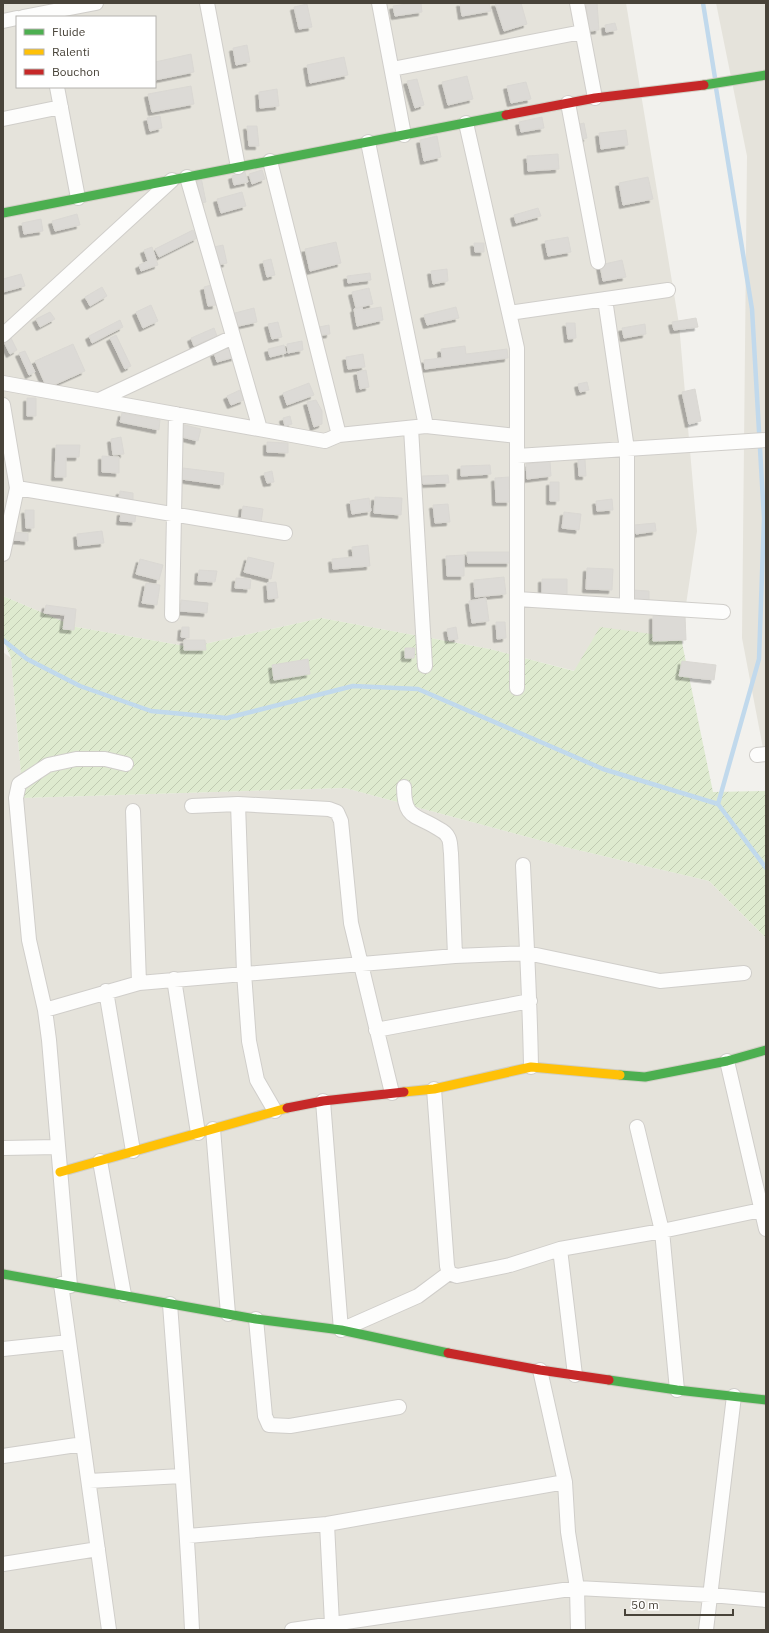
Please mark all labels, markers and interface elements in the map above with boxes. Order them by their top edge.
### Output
legend [16,16,156,88]
text: Fluide [52,24,86,39]
text: Ralenti [52,44,90,59]
text: Bouchon [52,64,100,79]
scale bar [625,1591,733,1617]
text: 50 m [631,1597,659,1612]

